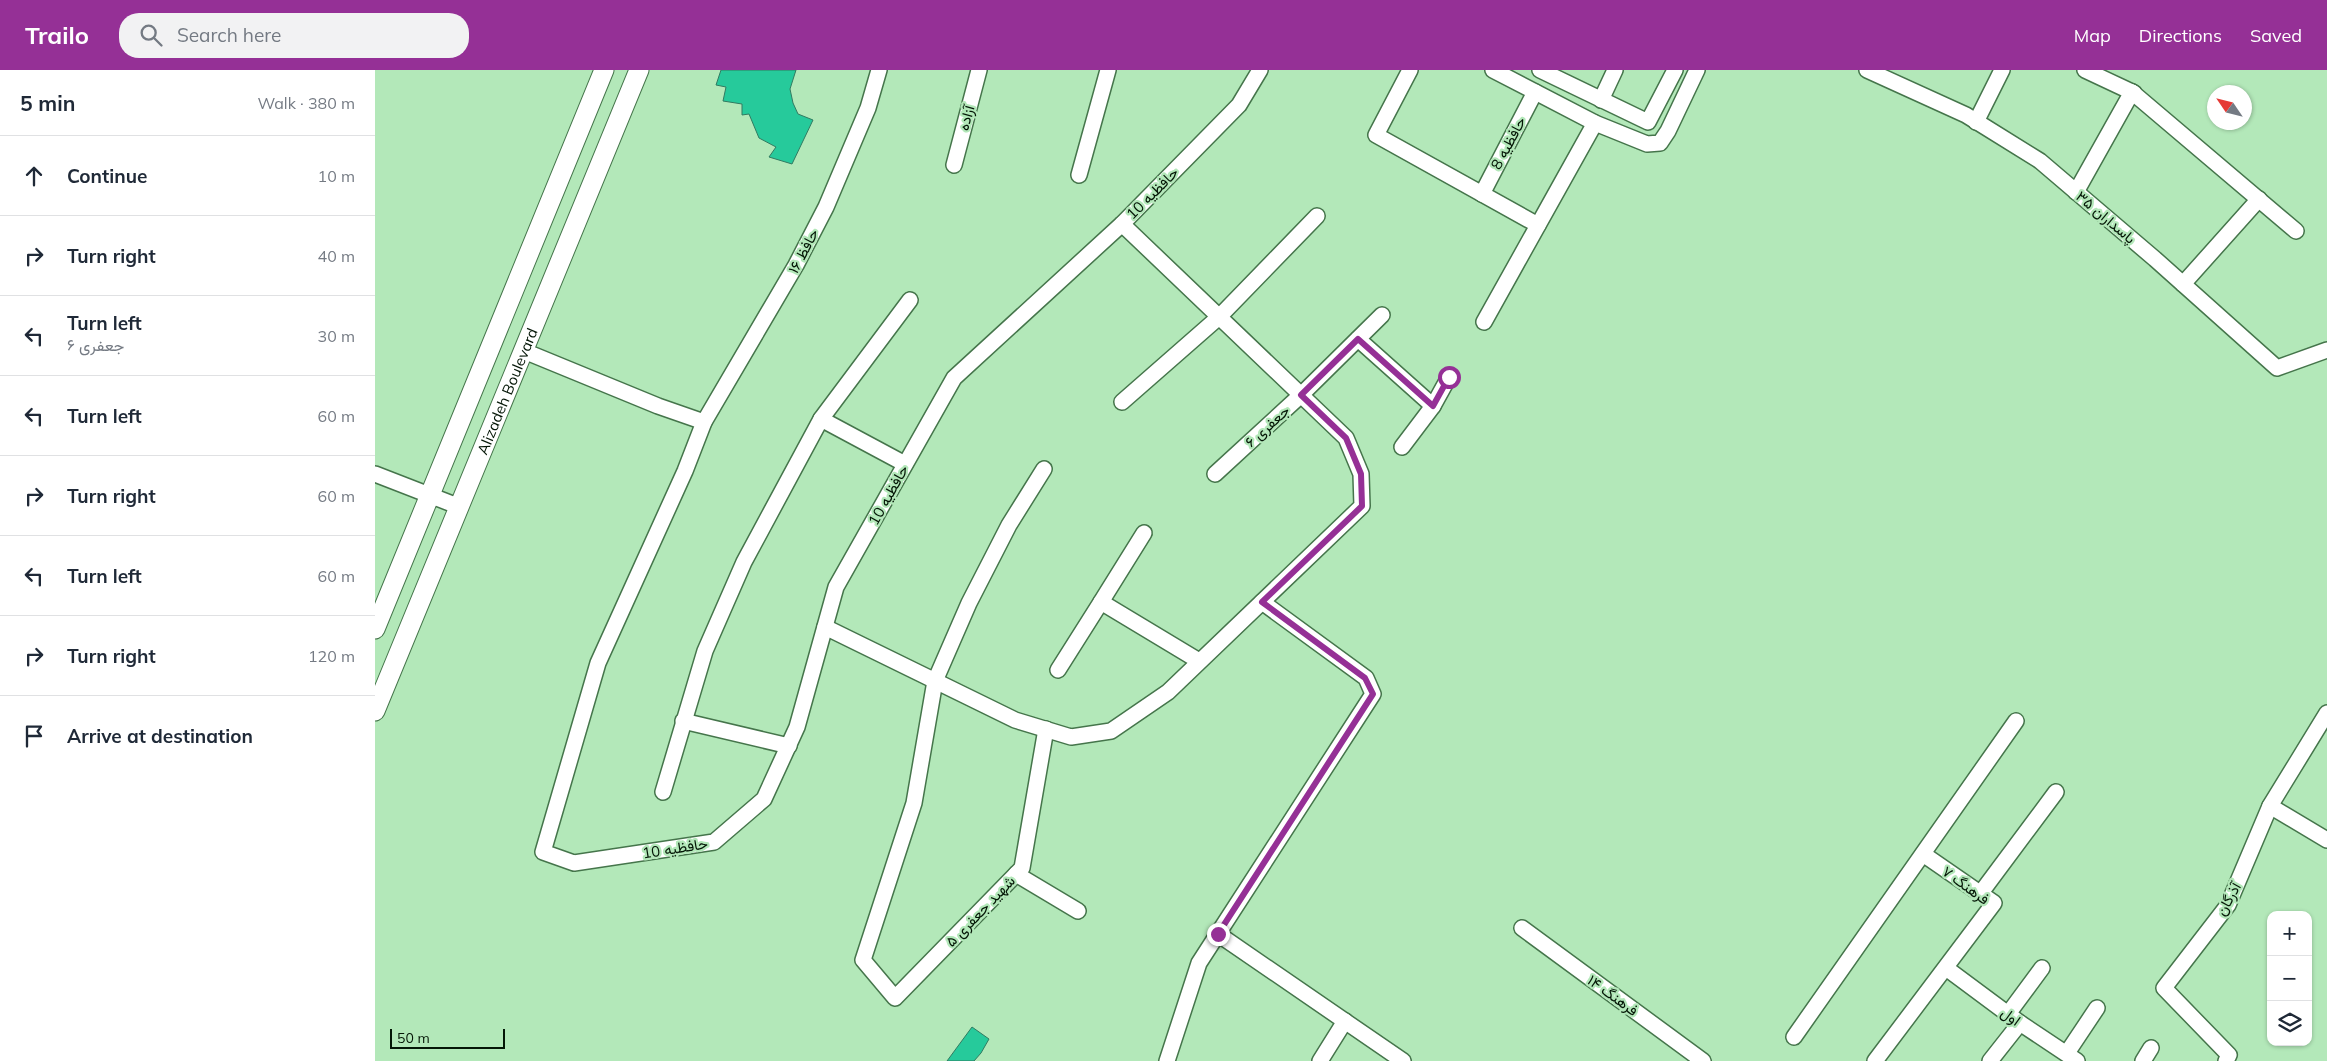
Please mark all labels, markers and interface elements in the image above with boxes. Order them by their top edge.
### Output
search box [119,13,469,58]
text: Trailo [25,20,89,50]
icon: search [137,21,165,49]
text: Search here [177,23,281,47]
text: Map [2074,24,2111,47]
text: Directions [2139,24,2222,47]
text: Saved [2250,24,2302,47]
north arrow [2207,85,2252,130]
text: 5 min [20,90,75,116]
text: Walk · 380 m [257,93,355,113]
street label: آزاده [954,102,979,133]
street label: حافظیه 8 [1486,113,1530,173]
icon: ahead [20,162,48,190]
street label: حافظیه 10 [1122,163,1182,223]
text: Continue [67,164,147,188]
text: 10 m [318,166,355,186]
street label: پاسداران ۳۵ [2072,186,2140,248]
street label: حافظ ۱۶ [783,225,823,277]
icon: right [20,242,48,270]
text: Turn right [67,244,156,268]
text: 40 m [318,246,355,266]
text: Turn left [67,311,142,335]
icon: left [20,322,48,350]
street label: Alizadeh Boulevard [472,325,541,457]
text: 30 m [318,326,355,346]
text: جعفری ۶ [67,335,124,355]
route start [1438,366,1461,389]
street label: جعفری ۶ [1241,401,1294,452]
icon: left [20,402,48,430]
text: Turn left [67,404,142,428]
text: 60 m [318,406,355,426]
street label: حافظیه 10 [864,461,912,529]
icon: right [20,482,48,510]
text: Turn right [67,484,156,508]
text: 60 m [318,486,355,506]
icon: left [20,562,48,590]
text: Turn left [67,564,142,588]
text: 60 m [318,566,355,586]
icon: right [20,642,48,670]
text: Turn right [67,644,156,668]
text: 120 m [308,646,355,666]
icon: arrive [20,722,48,750]
text: Arrive at destination [67,724,253,748]
street label: حافظیه 10 [641,833,709,863]
street label: فرهنگ ۷ [1939,861,1993,909]
street label: شهید جعفری ۵ [941,871,1020,951]
street label: آذرگان [2211,878,2246,919]
map controls [2267,911,2312,1046]
button: + [2267,911,2312,956]
route end [1207,923,1230,946]
button: − [2267,956,2312,1001]
street label: فرهنگ ۱۴ [1584,970,1642,1020]
button: layers [2267,1001,2312,1046]
street label: اول [1997,1003,2025,1029]
scale bar [390,1026,505,1049]
text: 50 m [397,1029,430,1047]

